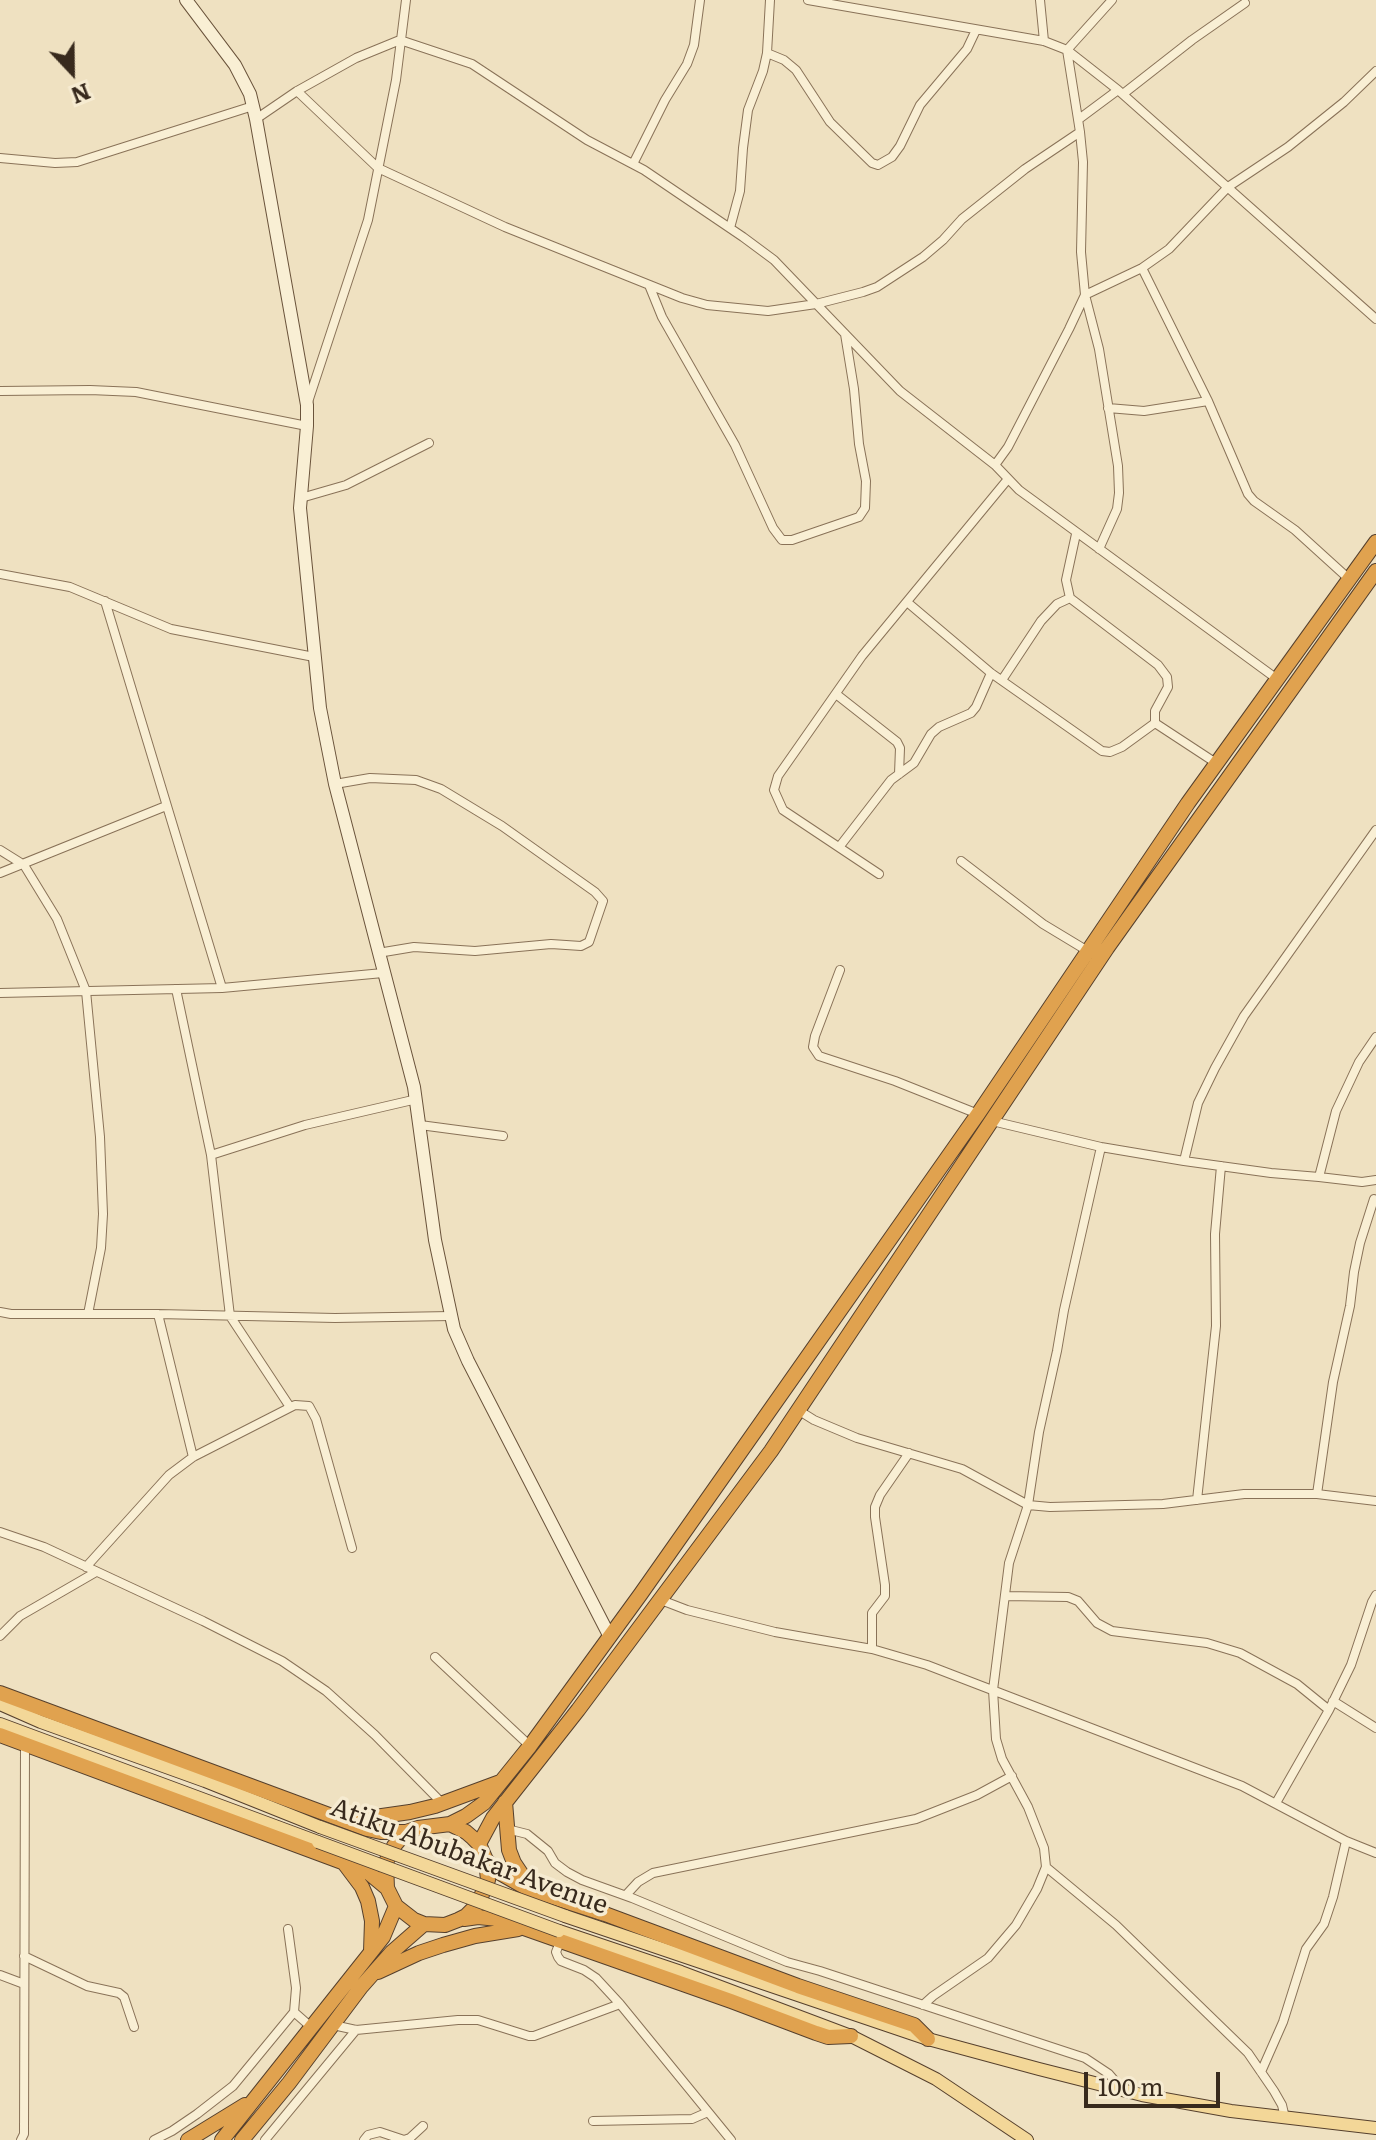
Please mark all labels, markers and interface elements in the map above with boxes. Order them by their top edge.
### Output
north arrow [32,32,112,112]
text: N [66,76,96,113]
street label: Atiku Abubakar Avenue [326,1792,612,1922]
scale bar [1088,2056,1224,2106]
text: 100 m [1098,2068,1164,2103]

